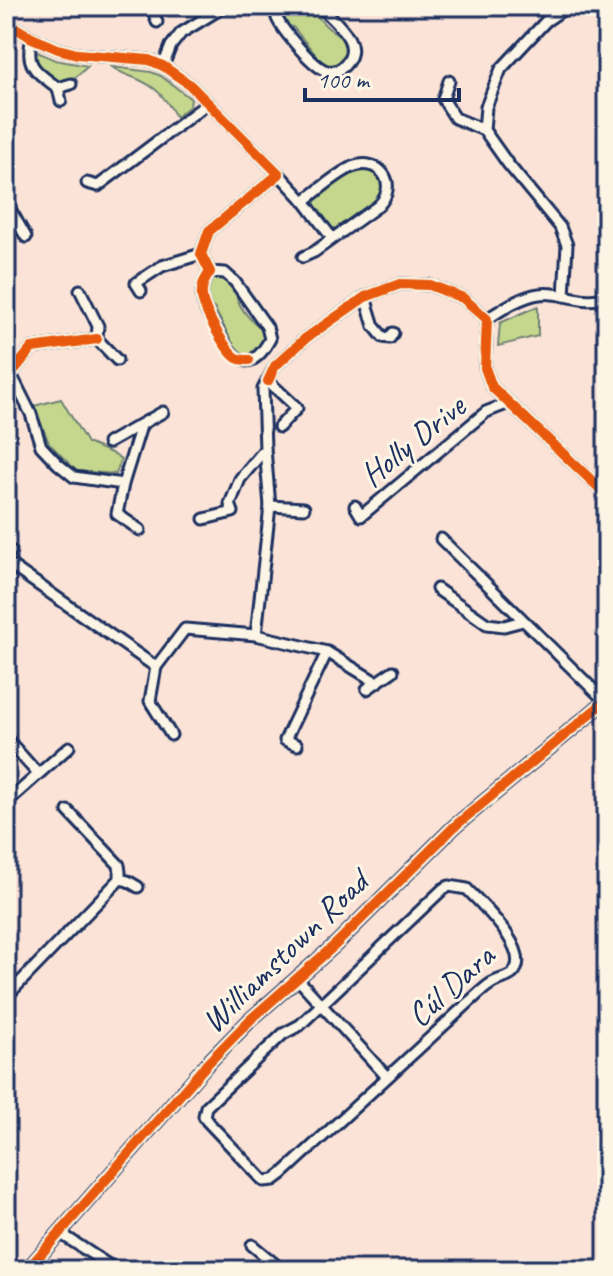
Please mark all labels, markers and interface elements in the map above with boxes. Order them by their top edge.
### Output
scale bar [305,52,459,102]
text: 100 m [317,65,371,95]
street label: Holly Drive [351,384,475,496]
street label: Williamstown Road [192,857,381,1042]
street label: Cúl Dara [398,933,505,1036]

